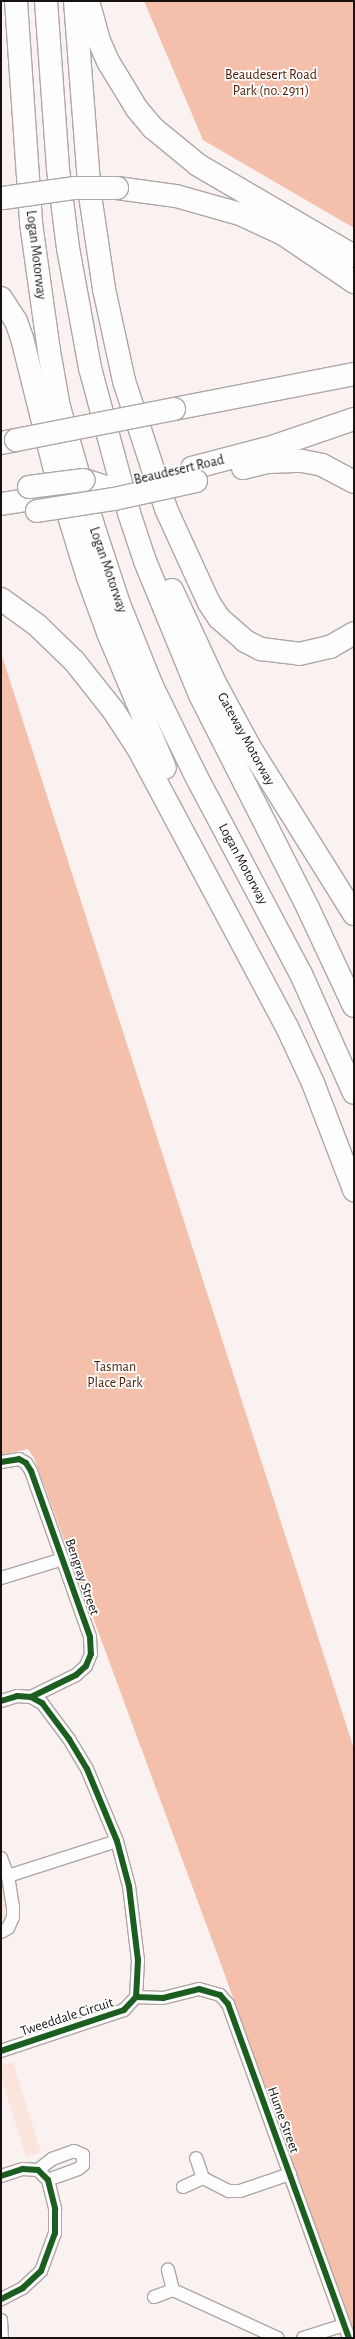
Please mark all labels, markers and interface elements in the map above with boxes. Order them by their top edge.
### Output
park label: Beaudesert Road Park (no. 2911) [225,67,317,100]
street label: Logan Motorway [22,209,50,301]
street label: Beaudesert Road [132,451,226,489]
street label: Logan Motorway [85,525,131,615]
street label: Gateway Motorway [213,689,279,789]
street label: Logan Motorway [215,820,271,908]
park label: Tasman Place Park [87,1359,143,1392]
street label: Bengray Street [61,1537,103,1617]
street label: Tweeddale Circuit [18,1994,116,2040]
street label: Hume Street [263,2085,303,2155]

